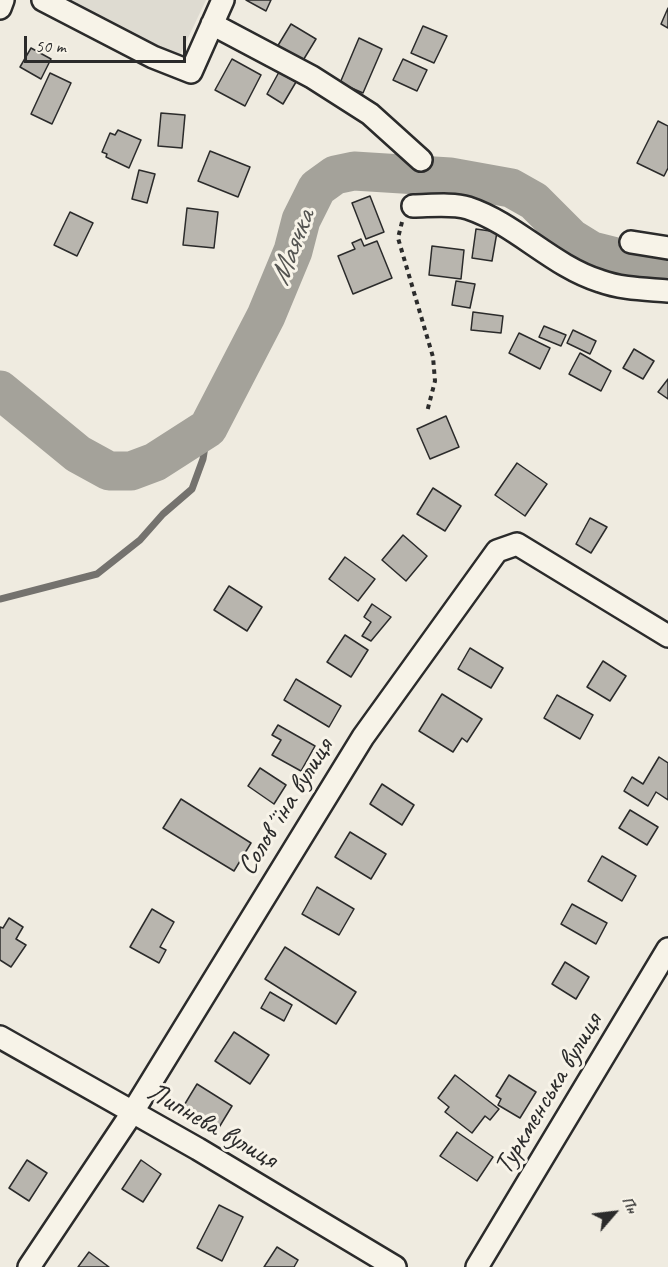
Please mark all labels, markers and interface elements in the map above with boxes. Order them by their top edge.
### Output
scale bar [27,24,189,62]
text: 50 m [35,35,66,57]
water label: Маячка [262,206,324,290]
street label: Соловʼїна вулиця [231,732,341,882]
street label: Туркменська вулиця [488,1007,610,1181]
street label: Липнева вулиця [141,1075,283,1177]
north arrow [584,1183,644,1243]
text: Пн [617,1192,643,1217]

